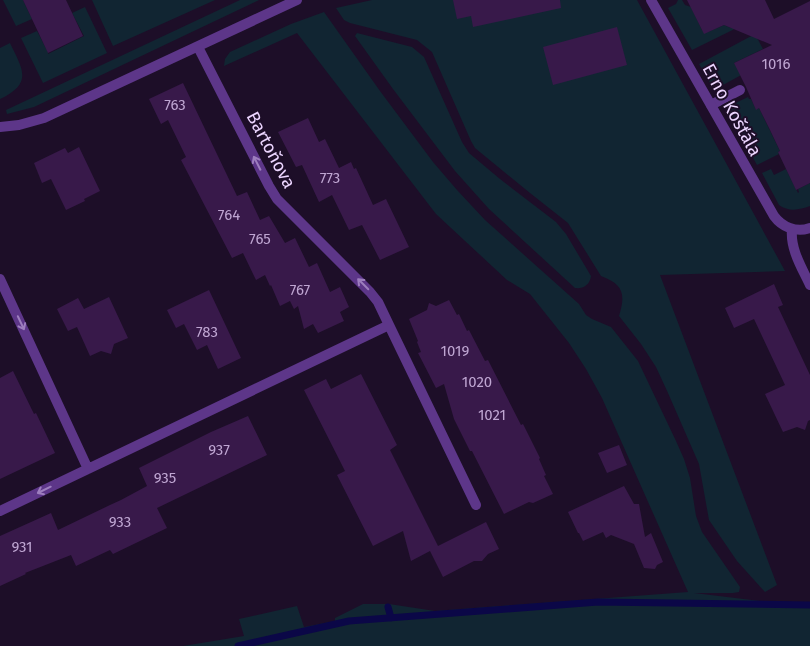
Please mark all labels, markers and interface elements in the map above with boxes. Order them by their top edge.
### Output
house number: 1016 [762,55,790,73]
street label: Erno Košťála [698,60,766,160]
house number: 763 [164,96,186,114]
street label: Bartoňova [242,108,300,192]
one-way arrow [252,155,262,170]
house number: 773 [320,169,340,187]
house number: 764 [218,206,240,224]
house number: 765 [249,230,271,248]
one-way arrow [357,278,369,290]
house number: 767 [290,281,311,299]
one-way arrow [16,315,26,330]
house number: 783 [196,323,218,341]
house number: 1019 [441,342,470,360]
house number: 1020 [462,373,492,391]
house number: 1021 [478,406,506,424]
house number: 937 [208,441,230,459]
house number: 935 [154,469,176,487]
one-way arrow [37,485,52,495]
house number: 933 [109,513,131,531]
house number: 931 [11,538,33,556]

